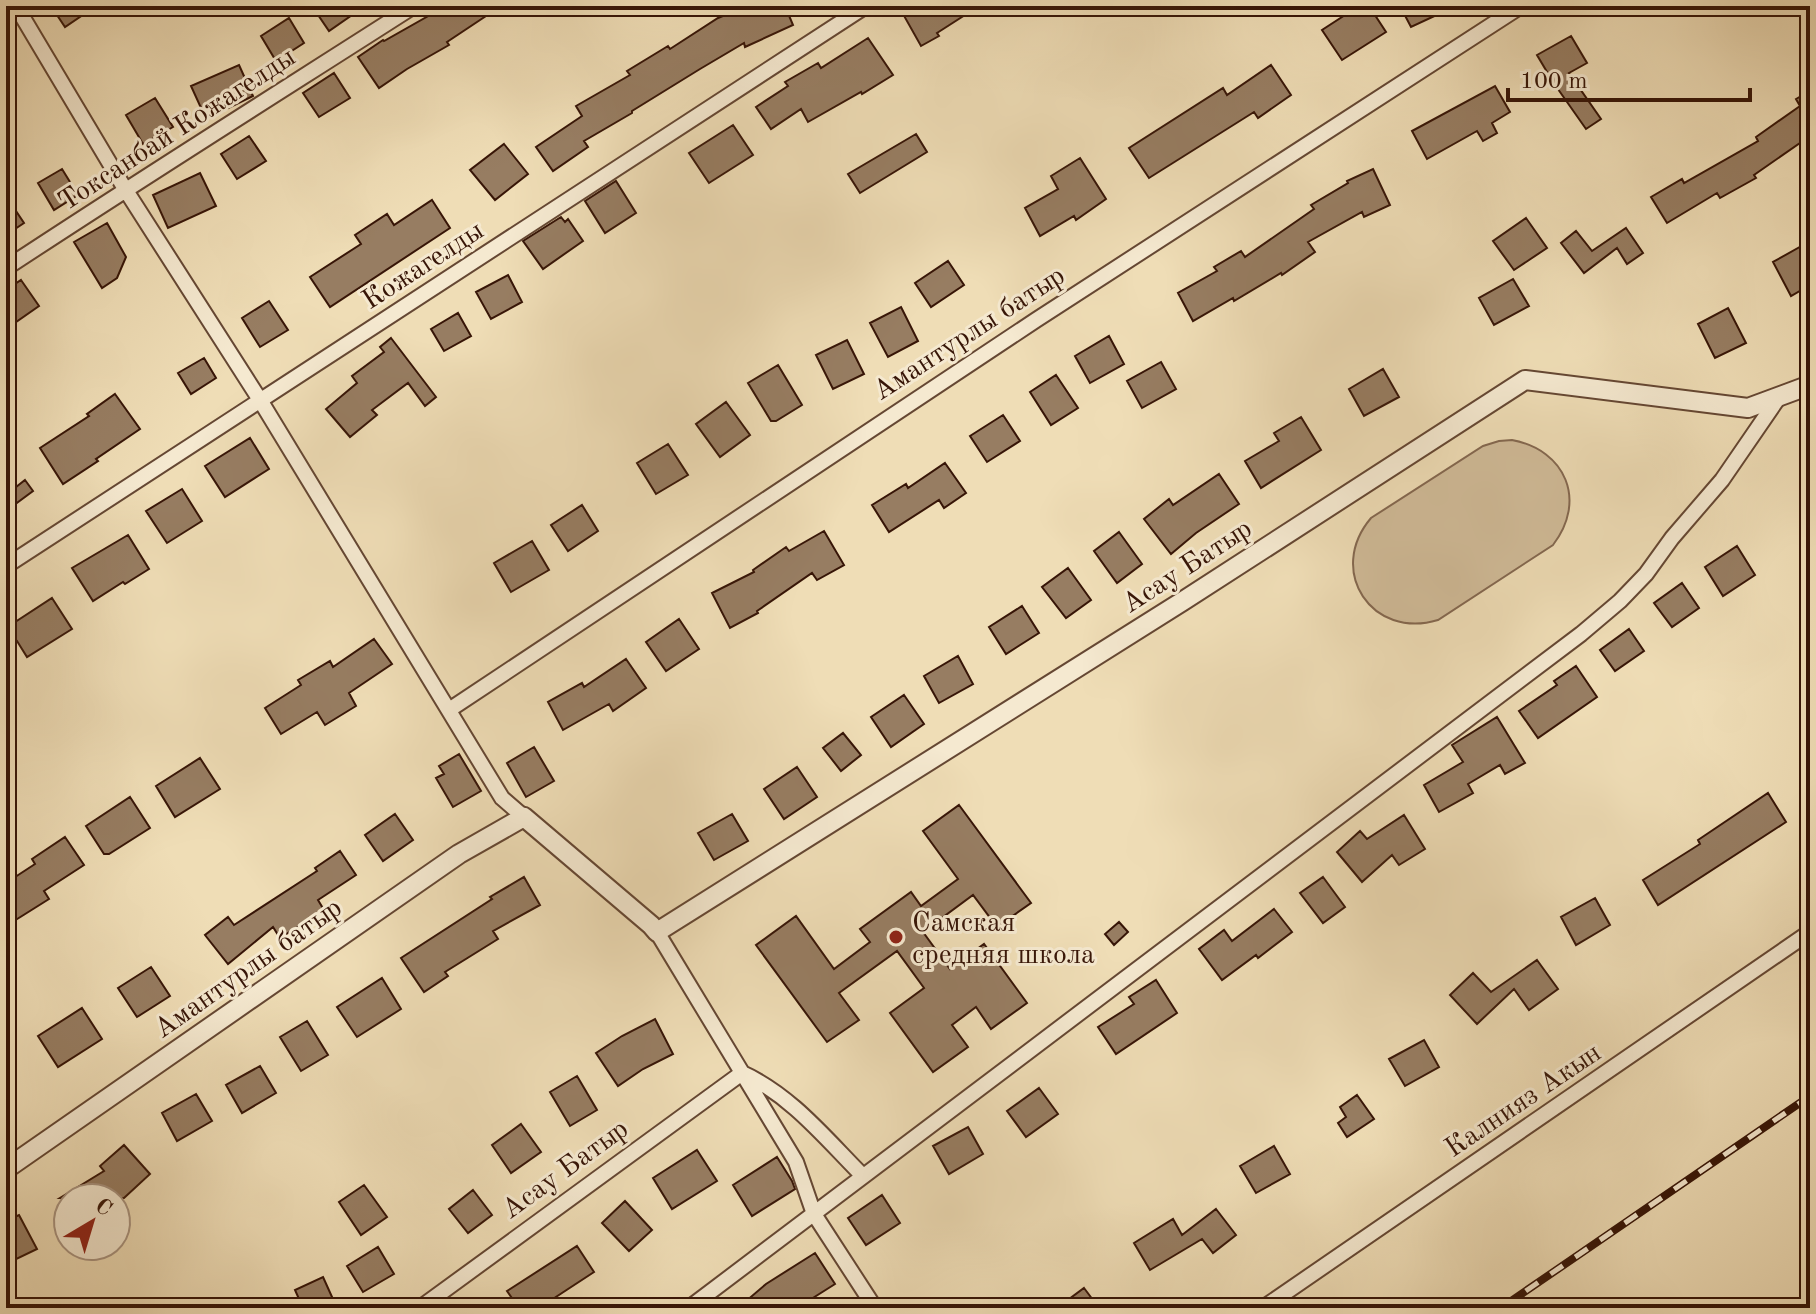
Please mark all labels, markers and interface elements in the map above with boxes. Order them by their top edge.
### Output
street label: Токсанбай Кожагелды [54,44,301,217]
scale bar [1508,52,1750,102]
text: 100 m [1520,70,1588,94]
street label: Кожагелды [358,217,489,316]
street label: Амантурлы батыр [869,262,1070,407]
street label: Асау Батыр [1118,515,1258,620]
street label: Амантурлы батыр [150,894,348,1045]
place label: Самская средняя школа [912,910,1095,970]
marker: Самская средняя школа [887,928,905,946]
street label: Калнияз Акын [1441,1039,1607,1164]
street label: Асау Батыр [497,1115,634,1225]
north arrow [52,1182,132,1262]
text: С [91,1195,116,1221]

